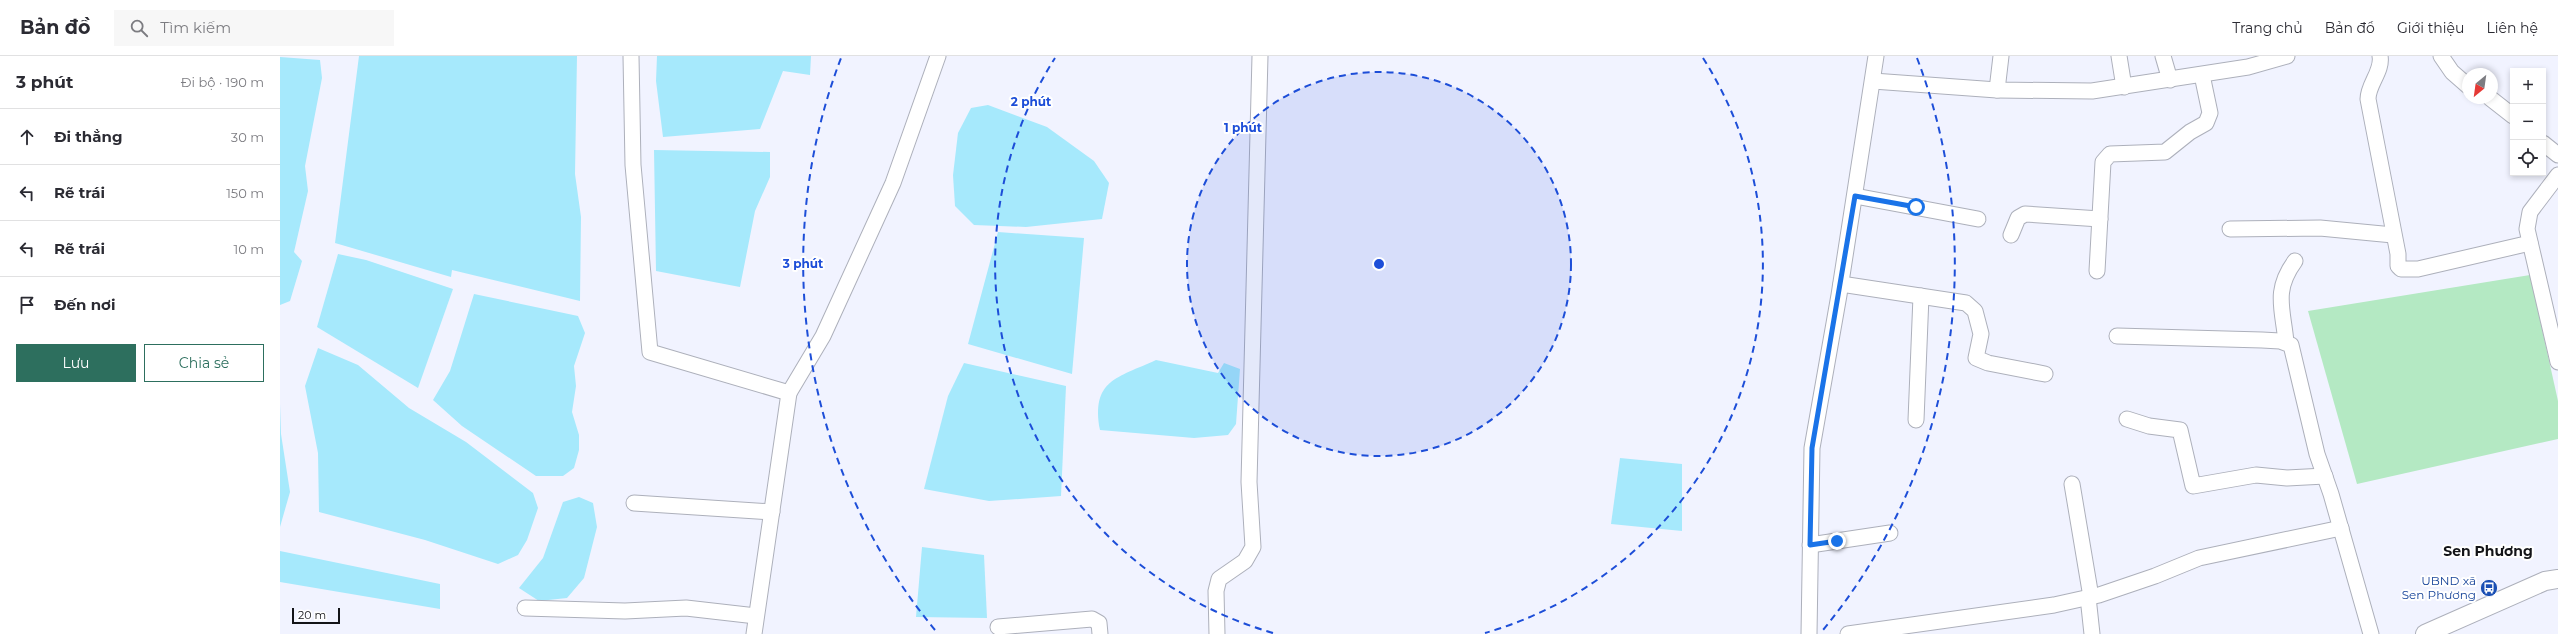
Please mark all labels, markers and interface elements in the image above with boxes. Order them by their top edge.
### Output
search box [114,10,394,46]
text: Bản đồ [20,16,90,39]
icon: search [128,17,150,39]
text: Tìm kiếm [160,18,231,37]
text: Trang chủ [2232,19,2303,37]
text: Bản đồ [2325,19,2375,37]
text: Giới thiệu [2397,19,2464,37]
text: Liên hệ [2486,19,2538,37]
north arrow [2462,68,2498,104]
map controls [2510,68,2546,176]
button: + [2510,68,2546,104]
text: 3 phút [16,72,73,92]
text: Đi bộ · 190 m [181,74,264,90]
text: 2 phút [1011,94,1052,109]
button: − [2510,104,2546,140]
text: 1 phút [1224,120,1263,135]
icon: ahead [16,126,38,148]
text: Đi thẳng [54,127,122,146]
text: 30 m [231,129,264,145]
button: locate [2510,140,2546,176]
icon: left [16,182,38,204]
text: Rẽ trái [54,183,105,202]
text: 150 m [226,185,264,201]
route start [1907,198,1925,216]
icon: left [16,238,38,260]
text: Rẽ trái [54,239,105,258]
text: 10 m [234,241,264,257]
text: 3 phút [782,256,824,271]
centre of rings [1372,257,1386,271]
icon: arrive [16,294,38,316]
text: Đến nơi [54,295,115,314]
button: Lưu [16,344,136,382]
button: Chia sẻ [144,344,264,382]
route end [1828,532,1846,550]
district label: Sen Phương [2443,542,2533,560]
place label: UBND xã Sen Phương [2402,573,2476,602]
bus stop icon: UBND xã Sen Phương [2479,578,2499,598]
scale bar [292,606,340,625]
text: 20 m [298,608,326,622]

